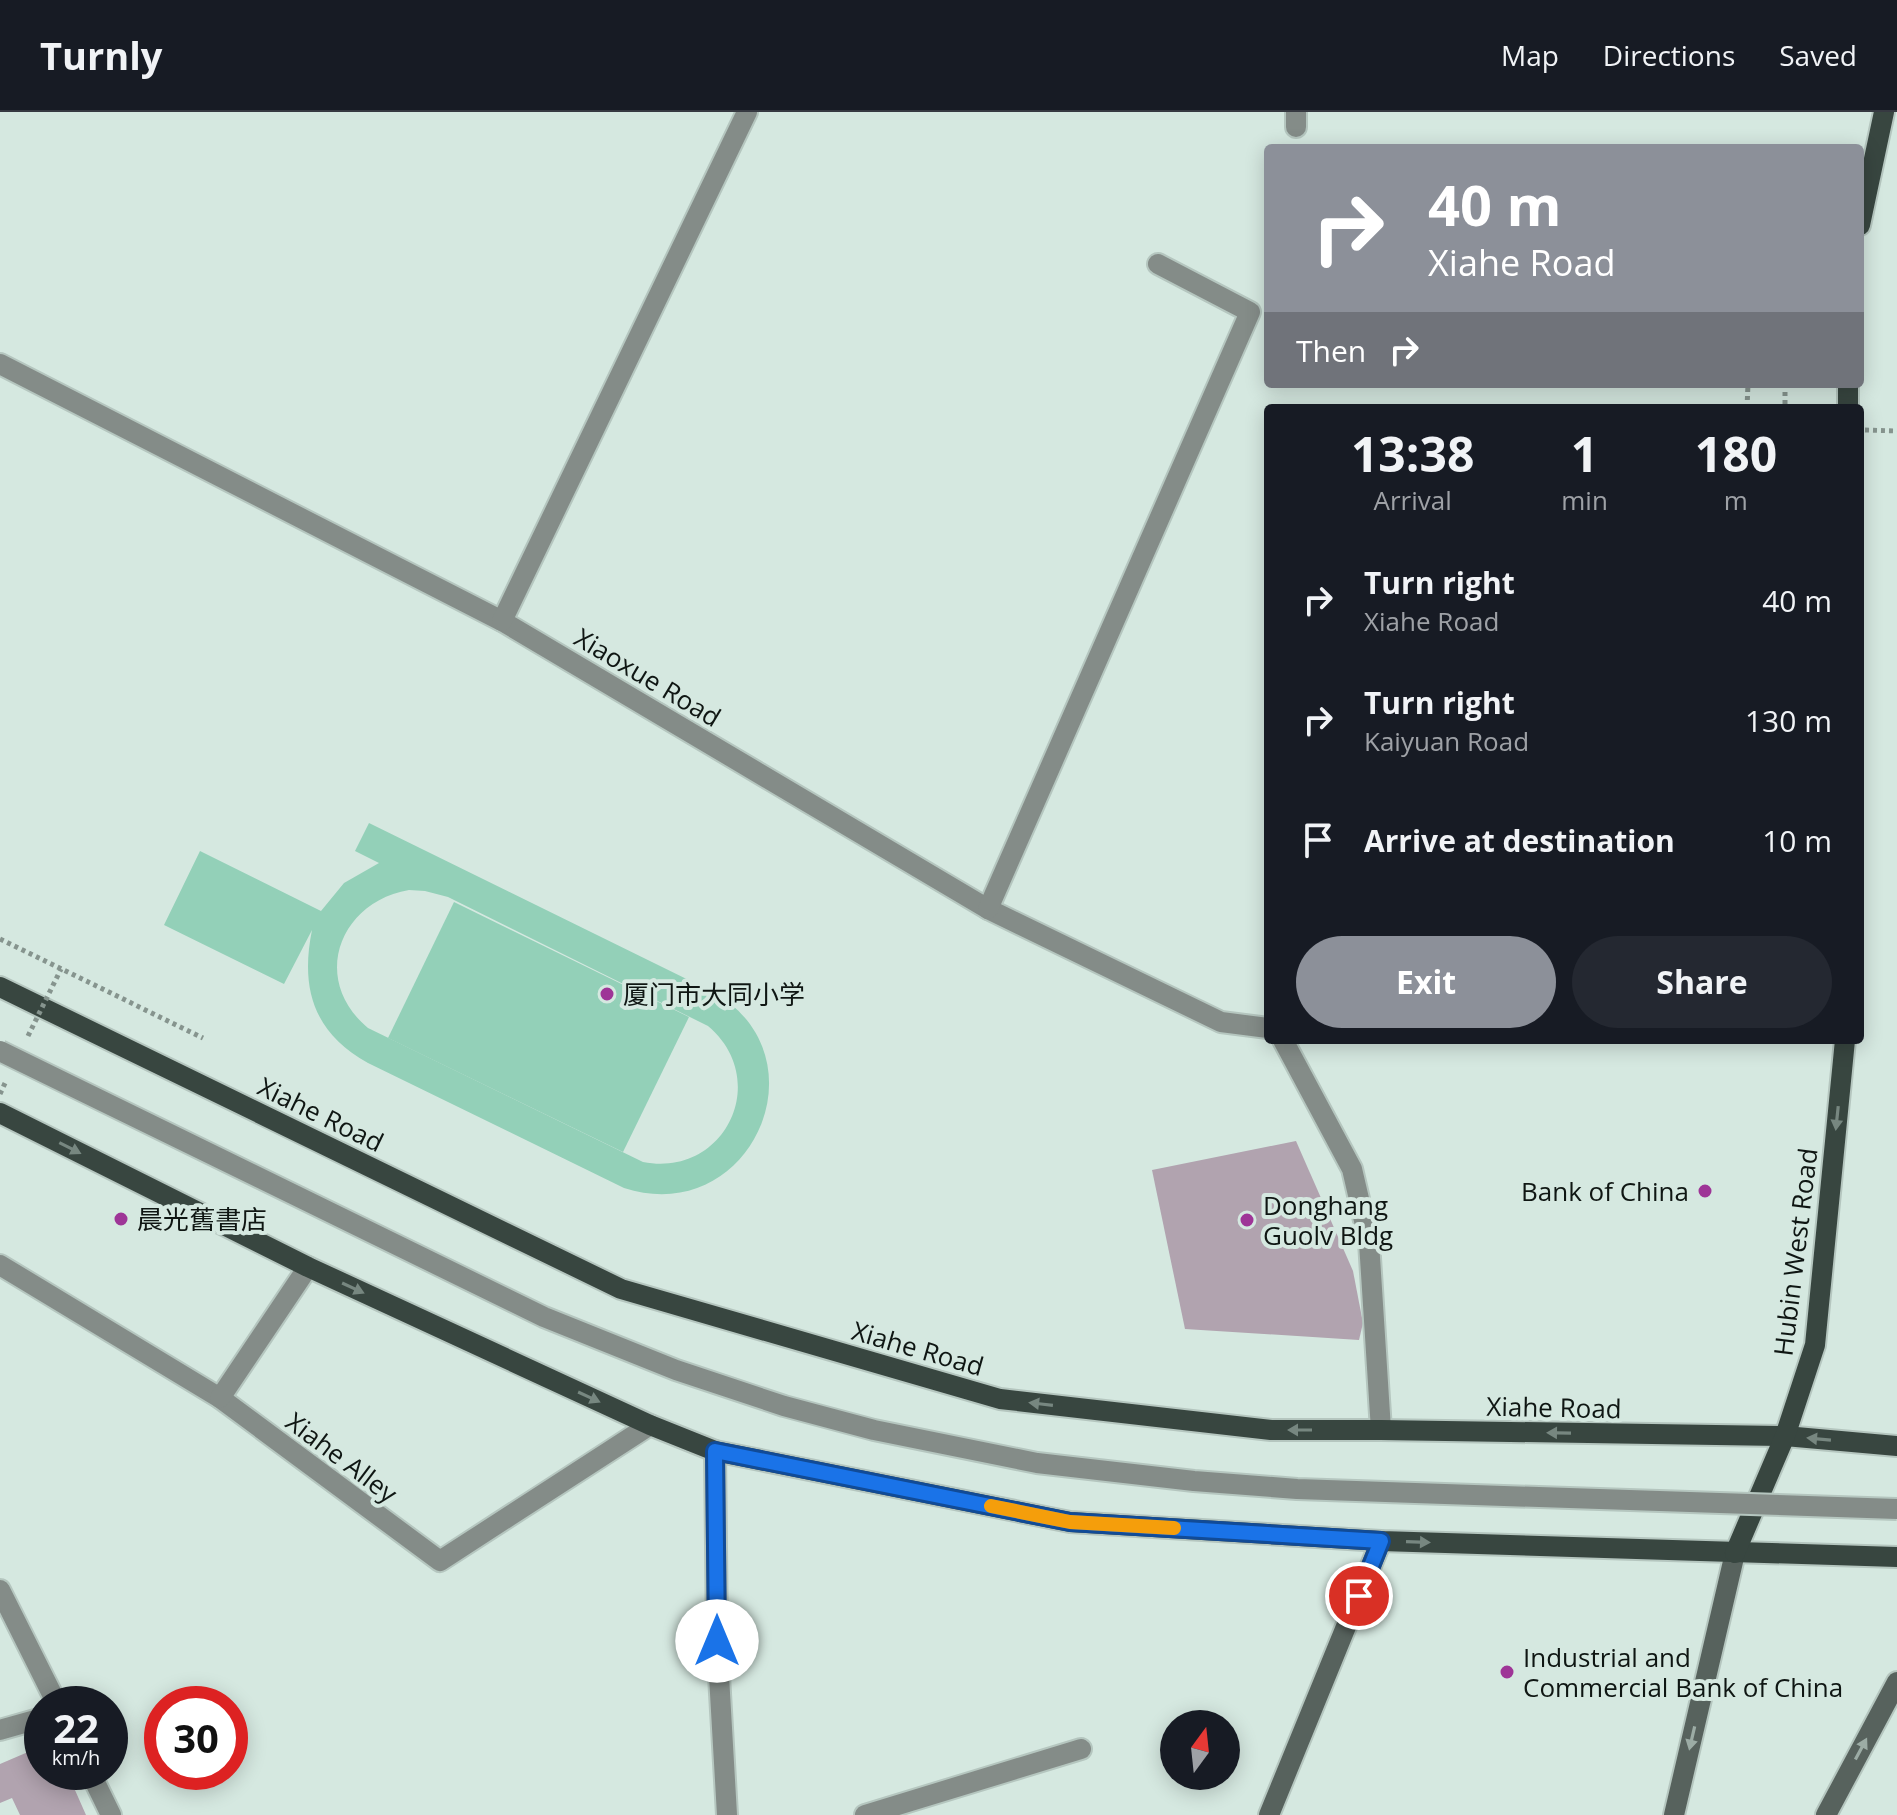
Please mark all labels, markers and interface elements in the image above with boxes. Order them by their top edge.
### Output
text: Turnly [40,29,162,81]
text: Map [1501,36,1559,74]
text: Directions [1603,36,1735,74]
text: Saved [1779,36,1857,74]
text: 40 m [1428,166,1562,242]
icon: right [1296,176,1400,280]
text: Xiahe Road [1428,238,1615,287]
icon: right [1382,328,1426,372]
text: Then [1296,330,1366,371]
text: 13:38 [1351,421,1474,486]
text: 1 [1571,421,1598,486]
text: 180 [1695,421,1777,486]
text: Arrival [1373,482,1452,518]
text: min [1561,482,1608,518]
text: m [1724,482,1748,518]
text: Turn right [1364,562,1515,603]
icon: right [1296,578,1340,622]
text: 40 m [1762,580,1832,621]
text: Xiahe Road [1364,603,1499,639]
street label: Xiaoxue Road [568,619,728,735]
text: Turn right [1364,682,1515,723]
icon: right [1296,698,1340,742]
text: 130 m [1745,700,1832,741]
text: Kaiyuan Road [1364,723,1529,759]
icon: arrive [1296,818,1340,862]
text: Arrive at destination [1364,820,1675,861]
text: 10 m [1762,820,1832,861]
button: Exit [1296,936,1556,1028]
button: Share [1572,936,1832,1028]
place label: 厦门市大同小学 [623,976,805,1012]
marker: 厦门市大同小学 [598,985,616,1003]
street label: Xiahe Road [252,1068,390,1160]
one-way arrow [1830,1106,1843,1131]
one-way arrow [58,1142,81,1155]
street label: Hubin West Road [1764,1146,1826,1358]
place label: Bank of China [1521,1173,1689,1209]
marker: Bank of China [1696,1182,1714,1200]
place label: Donghang Guolv Bldg [1263,1187,1393,1253]
place label: 晨光舊書店 [137,1201,267,1237]
marker: 晨光舊書店 [112,1210,130,1228]
marker: Donghang Guolv Bldg [1238,1211,1256,1229]
one-way arrow [341,1281,365,1295]
street label: Xiahe Road [848,1312,988,1384]
street label: Xiahe Road [1486,1388,1622,1426]
one-way arrow [577,1390,601,1404]
one-way arrow [1028,1397,1053,1410]
street label: Xiahe Alley [279,1403,406,1511]
one-way arrow [1287,1424,1312,1436]
one-way arrow [1546,1426,1571,1439]
one-way arrow [1806,1433,1831,1446]
one-way arrow [1406,1536,1431,1549]
pin [1325,1562,1393,1630]
icon: arrive [1337,1574,1381,1618]
position arrow [675,1599,759,1683]
place label: Industrial and Commercial Bank of China [1523,1639,1843,1705]
marker: Industrial and Commercial Bank of China [1498,1663,1516,1681]
speed limit sign: 30 [144,1686,248,1790]
text: 22 [53,1700,99,1755]
north arrow [1160,1710,1240,1790]
map controls [1160,1710,1240,1790]
one-way arrow [1685,1726,1697,1751]
one-way arrow [1855,1737,1868,1760]
text: km/h [52,1744,100,1771]

